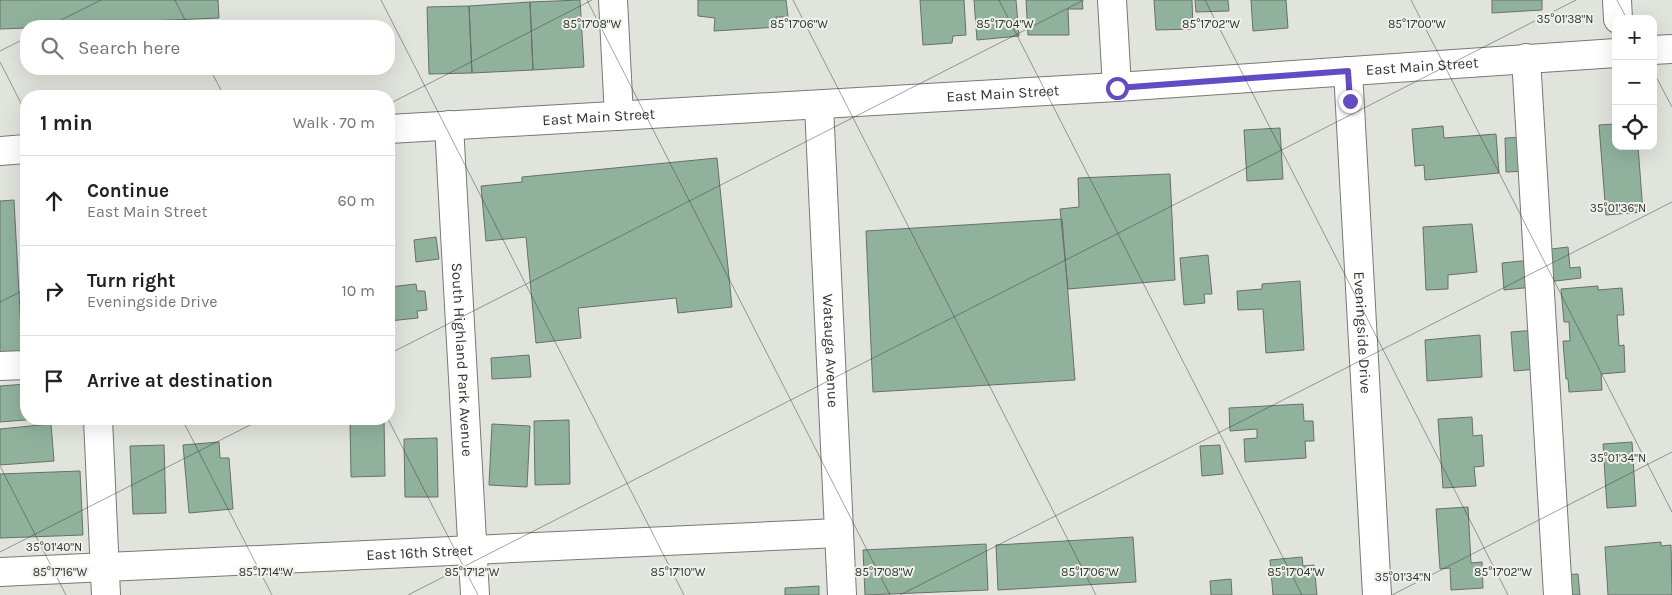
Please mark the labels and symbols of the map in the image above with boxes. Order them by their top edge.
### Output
text: 35°01'38"N [1537,12,1593,26]
text: 85°17'08"W [563,17,621,31]
text: 85°17'06"W [770,17,828,31]
text: 85°17'04"W [976,17,1034,31]
text: 85°17'02"W [1182,17,1240,31]
text: 85°17'00"W [1388,17,1446,31]
street label: East Main Street [1365,53,1479,79]
route start [1106,77,1129,100]
street label: East Main Street [946,81,1060,106]
route end [1339,90,1362,113]
street label: East Main Street [542,105,656,129]
text: 35°01'36"N [1590,201,1646,215]
street label: South Highland Park Avenue [448,262,476,457]
street label: Eveningside Drive [1350,271,1375,394]
street label: Watauga Avenue [819,293,842,408]
text: 35°01'34"N [1590,451,1646,465]
text: 35°01'40"N [26,540,82,554]
street label: East 16th Street [366,541,474,564]
text: 85°17'16"W [33,565,88,579]
text: 85°17'14"W [239,565,294,579]
text: 85°17'12"W [445,565,500,579]
text: 85°17'10"W [651,565,706,579]
text: 85°17'08"W [855,565,913,579]
text: 85°17'06"W [1061,565,1119,579]
text: 85°17'04"W [1267,565,1325,579]
text: 85°17'02"W [1474,565,1532,579]
text: 35°01'34"N [1375,570,1431,584]

